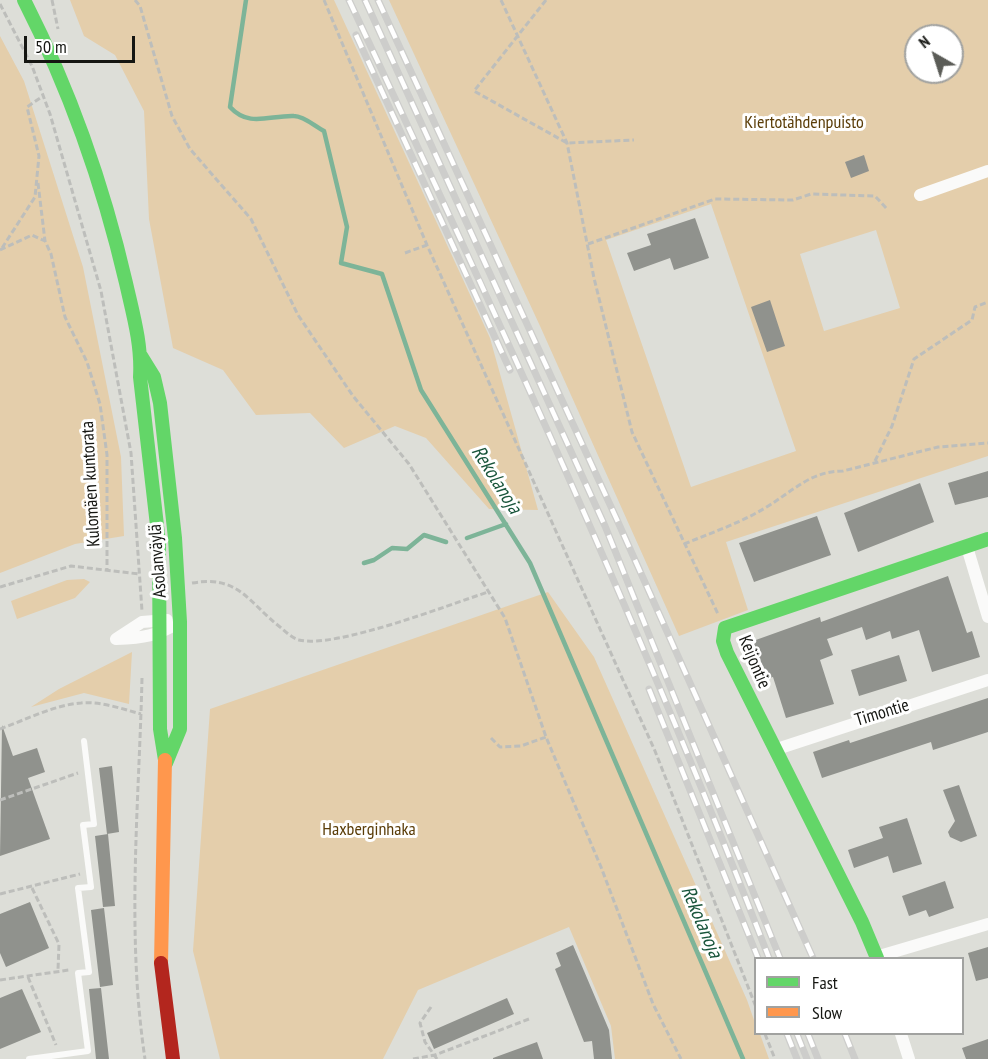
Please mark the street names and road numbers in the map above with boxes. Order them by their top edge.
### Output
street label: Kulomäen kuntorata [77,421,105,547]
street label: Asolanväylä [145,523,171,599]
street label: Keijontie [733,632,775,692]
street label: Timontie [852,695,912,731]

